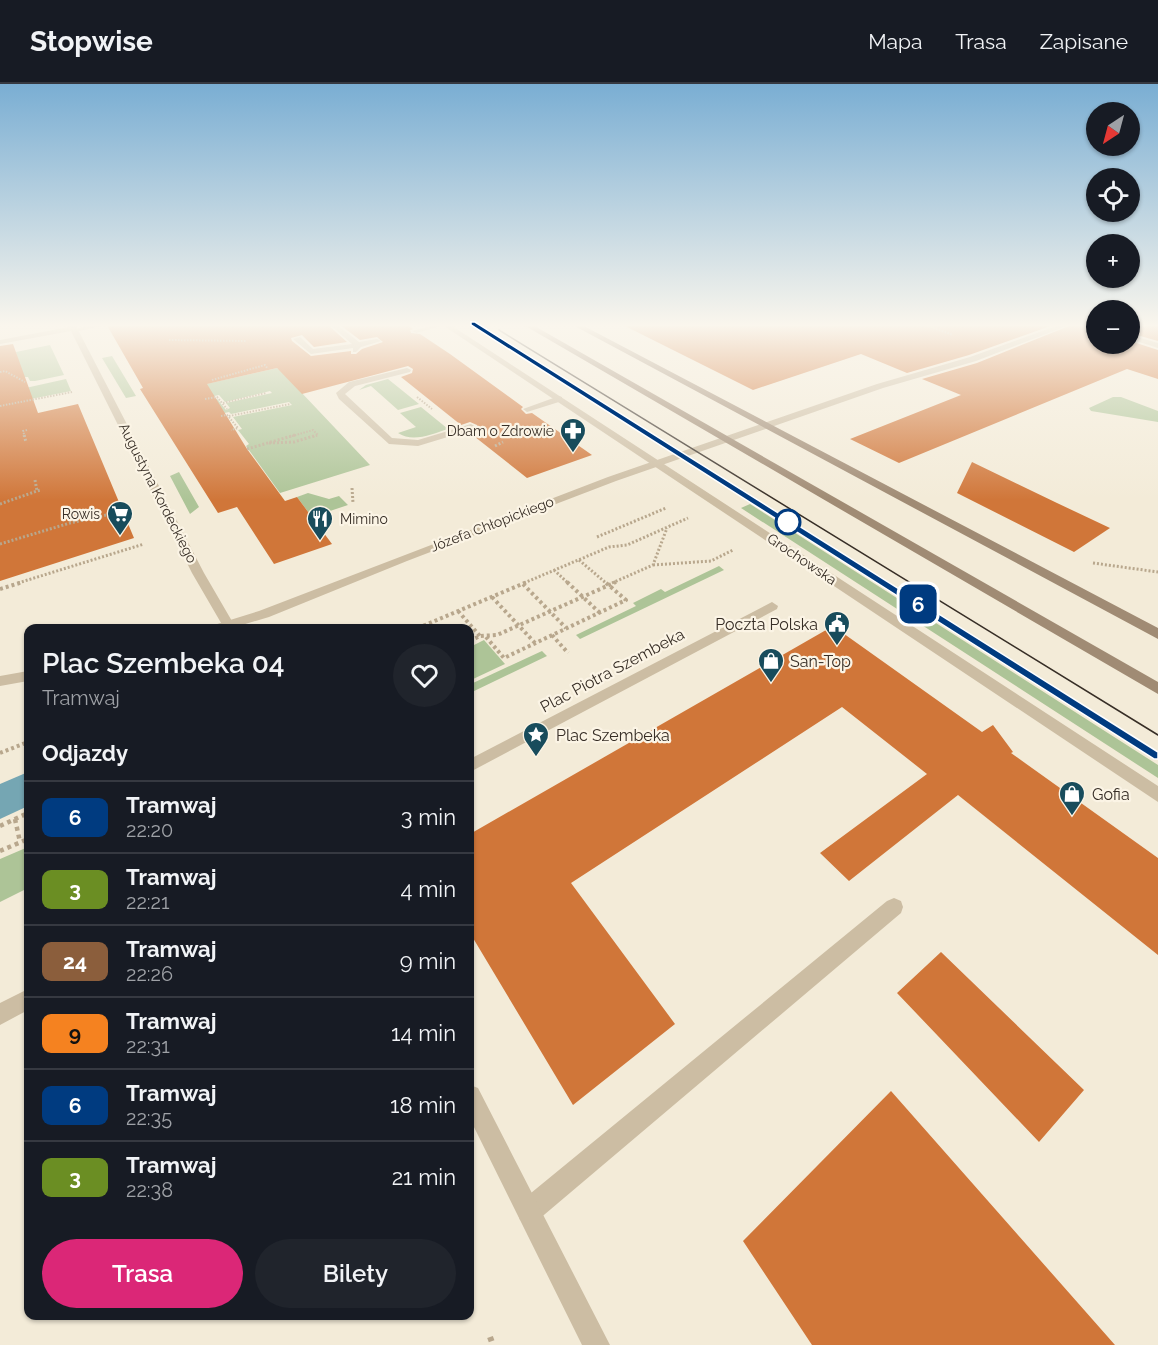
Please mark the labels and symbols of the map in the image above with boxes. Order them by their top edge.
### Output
north arrow [1086,102,1140,156]
pharmacy icon: Dbam o Zdrowie [558,416,588,454]
street label: Augustyna Kordeckiego [116,420,200,566]
place label: Dbam o Zdrowie [447,423,554,439]
street label: Józefa Chłopickiego [428,493,556,555]
supermarket icon: Rowis [105,499,135,537]
restaurant icon: Mimino [305,504,335,542]
place label: Rowis [62,506,100,522]
unlabelled marker [775,509,801,535]
place label: Mimino [340,511,388,527]
street label: Grochowska [764,530,840,588]
line badge: 6 [898,584,938,624]
public building icon: Poczta Polska [822,609,852,647]
place label: Poczta Polska [715,615,818,634]
street label: Plac Piotra Szembeka [537,624,688,716]
shop icon: San-Top [756,646,786,684]
place label: San-Top [790,652,851,671]
place icon: Plac Szembeka [521,720,551,758]
place label: Plac Szembeka [556,726,670,745]
shop icon: Gofia [1057,779,1087,817]
place label: Gofia [1092,785,1130,804]

